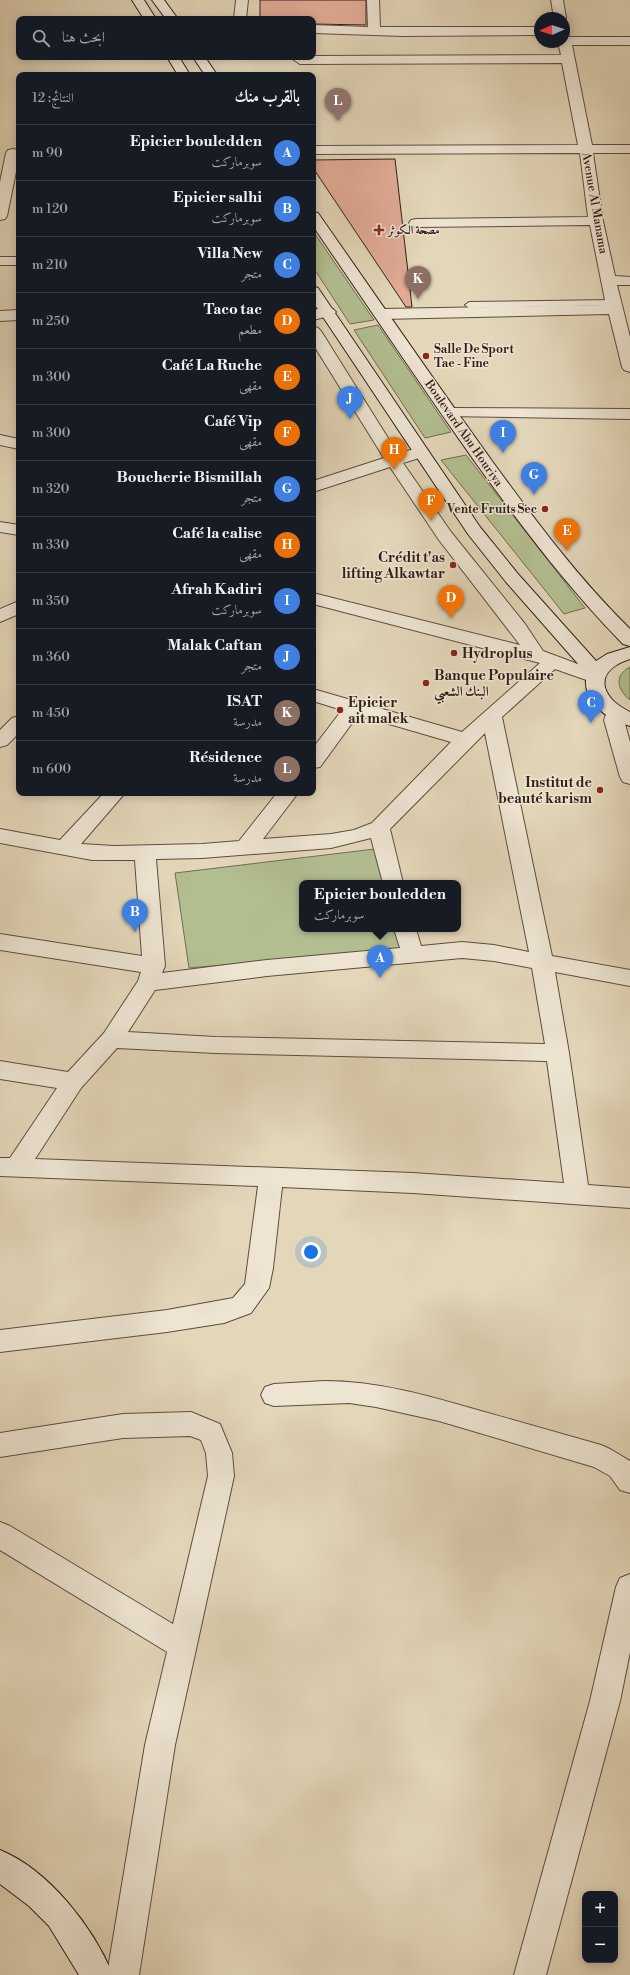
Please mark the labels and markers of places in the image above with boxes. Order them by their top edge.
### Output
pin: L [325,88,351,121]
place label: مصحة الكوثر [386,223,440,238]
marker: مصحة الكوثر [373,224,385,236]
pin: K [405,266,431,299]
place label: Salle De Sport Tae - Fine [434,342,514,371]
marker: Salle De Sport Tae - Fine [421,351,431,361]
pin: J [337,386,363,419]
pin: I [490,420,516,453]
pin: H [381,437,407,470]
pin: G [521,462,547,495]
pin: F [418,488,444,521]
place label: Vente Fruits Sec [446,502,537,517]
marker: Vente Fruits Sec [540,504,550,514]
pin: E [554,518,580,551]
place label: Crédit t'as lifting Alkawtar [342,549,445,583]
marker: Crédit t'as lifting Alkawtar [448,560,458,570]
pin: D [438,585,464,618]
place label: Hydroplus [462,645,533,663]
marker: Hydroplus [449,648,459,658]
place label: Banque Populaire البنك الشعبي [434,667,555,705]
marker: Banque Populaire البنك الشعبي [421,678,431,688]
pin: C [578,690,604,723]
place label: Epicier ait malek [348,694,409,728]
marker: Epicier ait malek [335,705,345,715]
place label: Institut de beauté karism [498,774,592,808]
marker: Institut de beauté karism [595,785,605,795]
pin: B [122,899,148,932]
pin: A [367,945,393,978]

